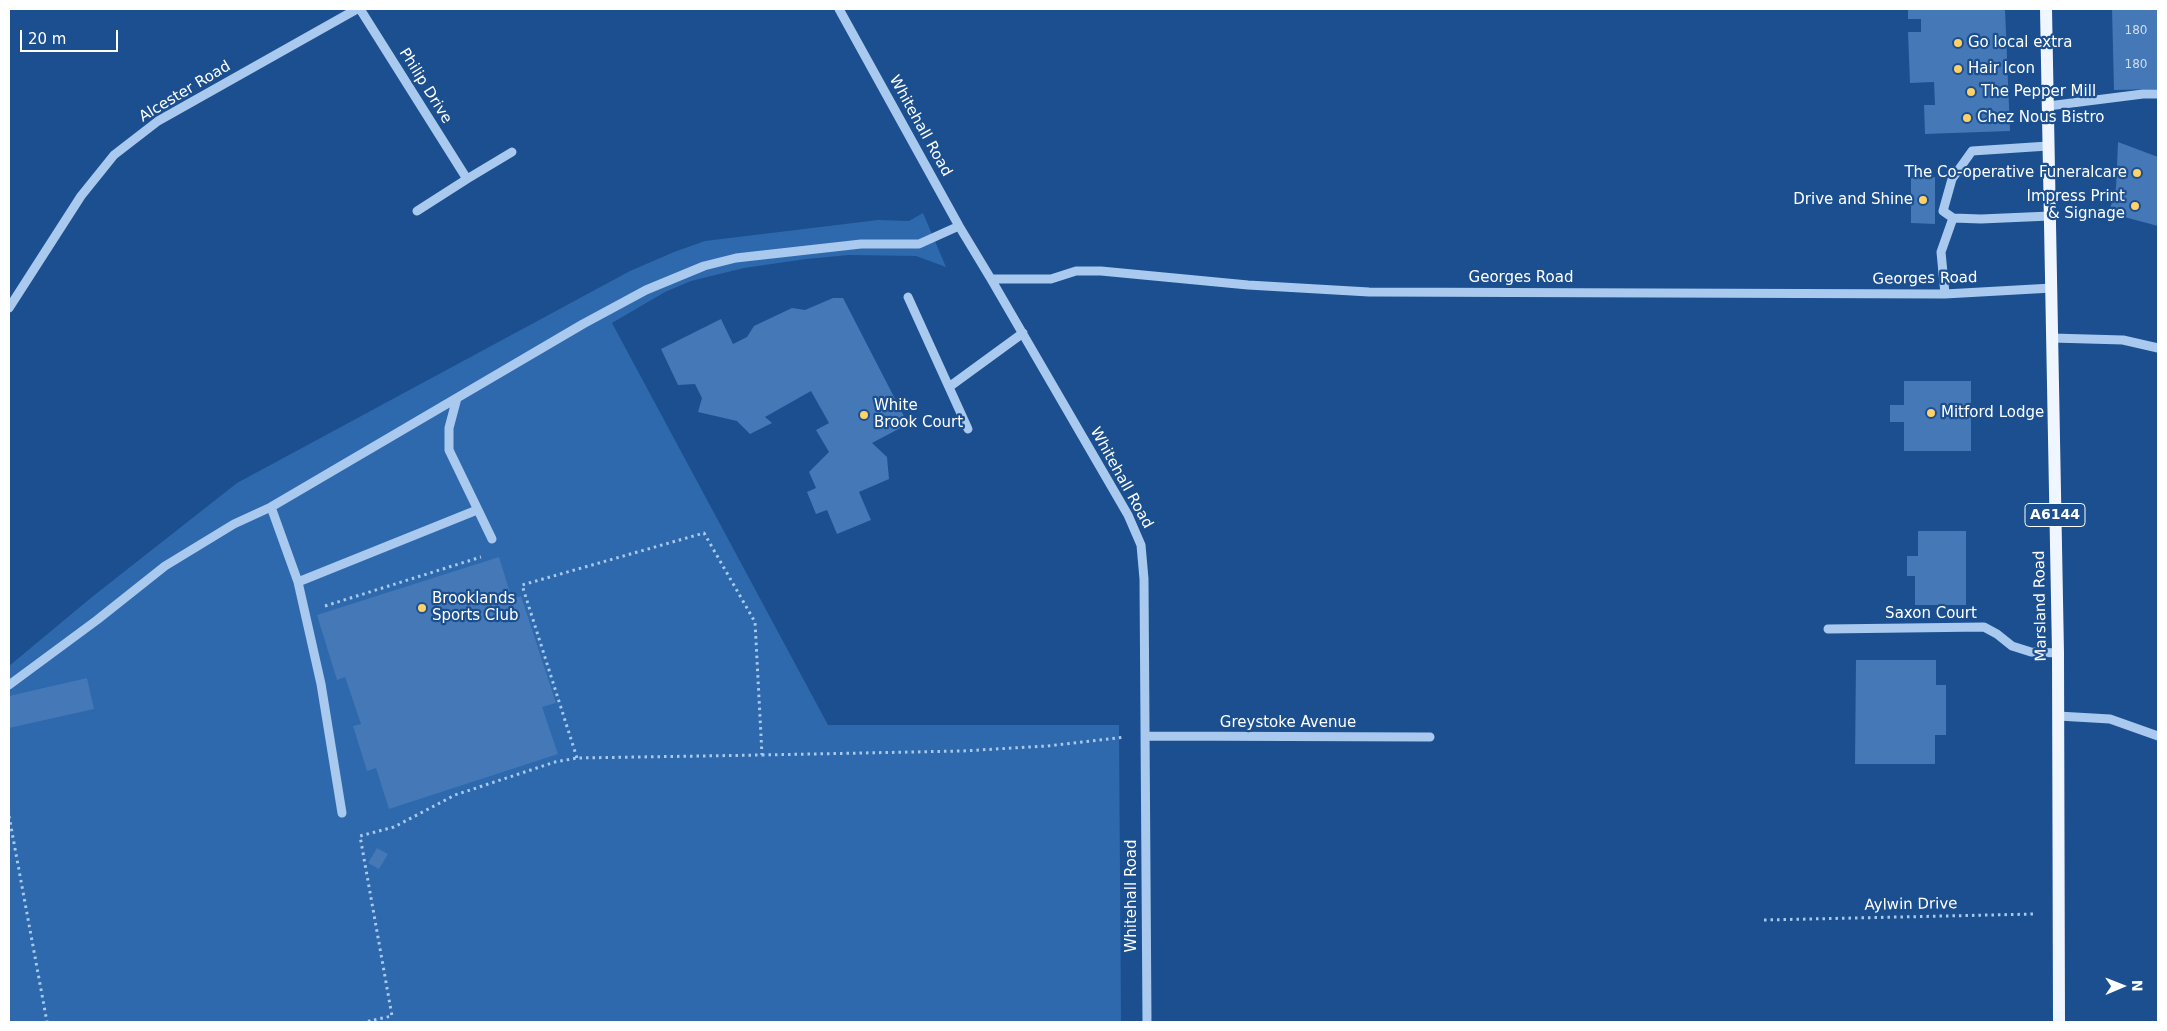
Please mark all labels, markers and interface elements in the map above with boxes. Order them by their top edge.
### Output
scale bar [22,20,120,52]
house number: 180 [2125,24,2147,38]
text: 20 m [28,30,66,48]
place label: Go local extra [1968,34,2072,52]
marker: Go local extra [1952,37,1964,49]
street label: Philip Drive [395,45,455,127]
street label: Alcester Road [136,58,234,126]
house number: 180 [2125,58,2147,72]
place label: Hair Icon [1968,60,2035,78]
marker: Hair Icon [1952,63,1964,75]
street label: Whitehall Road [885,72,955,180]
place label: The Pepper Mill [1981,83,2096,101]
marker: The Pepper Mill [1965,86,1977,98]
place label: Chez Nous Bistro [1977,109,2105,127]
marker: Chez Nous Bistro [1961,112,1973,124]
place label: The Co-operative Funeralcare [1904,164,2127,182]
marker: The Co-operative Funeralcare [2131,167,2143,179]
place label: Impress Print & Signage [2026,188,2125,223]
place label: Drive and Shine [1793,191,1913,209]
marker: Drive and Shine [1917,194,1929,206]
marker: Impress Print & Signage [2129,200,2141,212]
street label: Georges Road [1469,269,1573,287]
street label: Georges Road [1872,269,1978,289]
place label: White Brook Court [874,397,963,432]
place label: Mitford Lodge [1941,404,2044,422]
marker: Mitford Lodge [1925,407,1937,419]
marker: White Brook Court [858,409,870,421]
street label: Whitehall Road [1086,424,1156,532]
road number: A6144 [2025,504,2085,526]
street label: Marsland Road [2031,550,2051,662]
place label: Brooklands Sports Club [432,590,519,625]
marker: Brooklands Sports Club [416,602,428,614]
street label: Saxon Court [1885,605,1977,623]
street label: Greystoke Avenue [1220,714,1356,732]
street label: Whitehall Road [1123,839,1141,953]
street label: Aylwin Drive [1864,895,1958,915]
north arrow [2097,961,2147,1011]
text: N [2129,980,2145,992]

